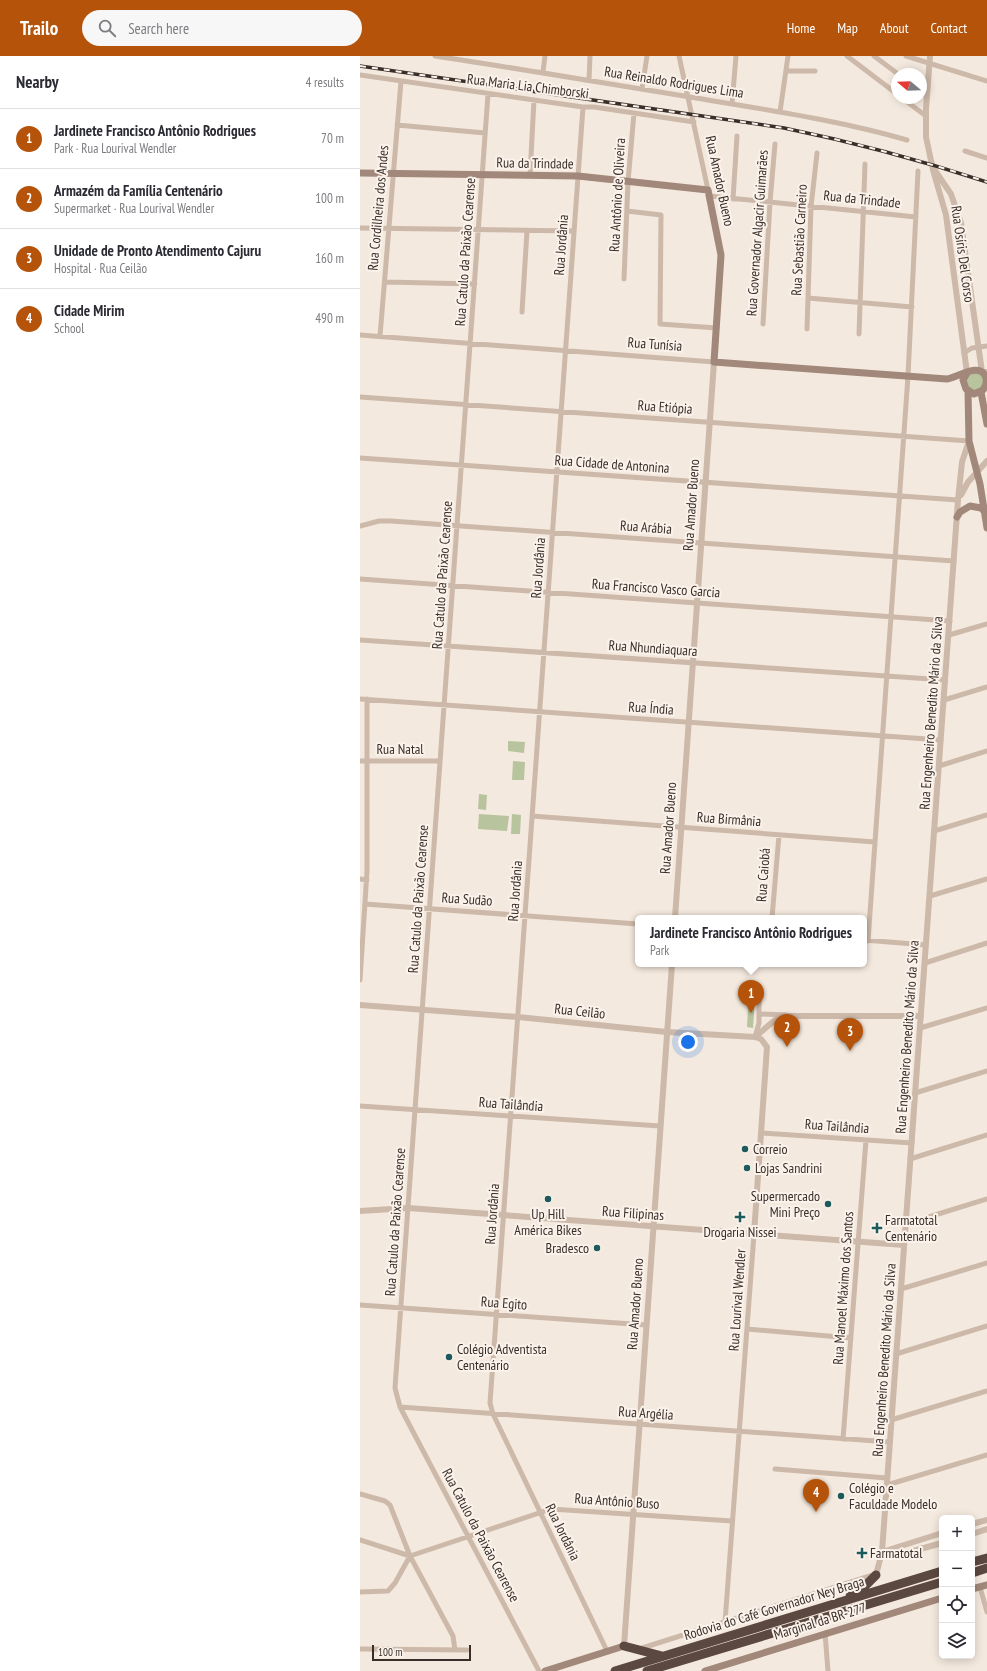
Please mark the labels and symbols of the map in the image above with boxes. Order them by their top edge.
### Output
street label: Rua Reinaldo Rodrigues Lima [603,62,745,102]
north arrow [891,68,927,104]
street label: Rua Maria Lia Chimborski [466,70,590,102]
street label: Rua Amador Bueno [702,134,738,228]
street label: Rua Antônio de Oliveira [605,137,629,253]
street label: Rua Cordilheira dos Andes [364,144,392,271]
street label: Rua Governador Algacir Guimarães [742,149,772,317]
street label: Rua da Trindade [496,153,574,173]
street label: Rua Catulo da Paixão Cearense [451,177,479,327]
street label: Rua Sebastião Carneiro [787,184,811,296]
street label: Rua da Trindade [823,186,902,212]
street label: Rua Osíris Del Corso [947,204,979,304]
street label: Rua Jordânia [550,214,572,276]
street label: Rua Tunísia [627,333,683,355]
street label: Rua Etiópia [637,396,693,418]
street label: Rua Cidade de Antonina [554,451,670,477]
street label: Rua Amador Bueno [679,459,703,551]
street label: Rua Catulo da Paixão Cearense [428,500,456,650]
street label: Rua Arábia [620,516,672,538]
street label: Rua Jordânia [527,537,549,599]
street label: Rua Francisco Vasco Garcia [591,575,721,601]
street label: Rua Engenheiro Benedito Mário da Silva [915,616,947,810]
street label: Rua Nhundiaquara [608,636,698,660]
street label: Rua Índia [628,697,674,719]
street label: Rua Natal [376,740,424,758]
street label: Rua Amador Bueno [656,782,680,874]
street label: Rua Birmânia [696,808,762,830]
street label: Rua Catulo da Paixão Cearense [404,824,432,974]
street label: Rua Caiobá [752,847,774,903]
street label: Rua Jordânia [504,860,526,922]
street label: Rua Sudão [441,888,493,910]
street label: Rua Engenheiro Benedito Mário da Silva [891,940,923,1134]
pin: 1 [738,980,764,1013]
street label: Rua Ceilão [554,999,606,1023]
pin: 2 [774,1014,800,1047]
pin: 3 [837,1018,863,1051]
your location [678,1032,698,1052]
street label: Rua Tailândia [478,1093,544,1115]
street label: Rua Tailândia [804,1115,870,1137]
place label: Correio [753,1140,788,1158]
marker: Correio [740,1144,750,1154]
street label: Rua Catulo da Paixão Cearense [381,1147,409,1297]
place label: Lojas Sandrini [755,1159,822,1177]
marker: Lojas Sandrini [742,1163,752,1173]
street label: Rua Jordânia [481,1183,503,1245]
place label: Supermercado Mini Preço [751,1187,820,1221]
marker: Up Hill América Bikes [543,1194,553,1204]
marker: Supermercado Mini Preço [823,1199,833,1209]
street label: Rua Filipinas [601,1202,665,1224]
place label: Up Hill América Bikes [514,1205,582,1239]
street label: Rua Manoel Máximo dos Santos [829,1210,857,1365]
place label: Farmatotal Centenário [885,1211,938,1245]
marker: Drogaria Nissei [735,1212,745,1222]
place label: Drogaria Nissei [703,1223,777,1241]
marker: Farmatotal Centenário [872,1223,882,1233]
place label: Bradesco [546,1239,589,1257]
marker: Bradesco [592,1243,602,1253]
street label: Rua Lourival Wendler [724,1248,750,1352]
street label: Rua Amador Bueno [623,1258,647,1350]
street label: Rua Engenheiro Benedito Mário da Silva [868,1263,900,1457]
street label: Rua Egito [480,1292,528,1314]
place label: Colégio Adventista Centenário [457,1340,547,1374]
marker: Colégio Adventista Centenário [444,1352,454,1362]
street label: Rua Argélia [618,1402,674,1424]
street label: Rua Catulo da Paixão Cearense [438,1465,524,1605]
pin: 4 [803,1479,829,1512]
place label: Colégio e Faculdade Modelo [849,1479,937,1513]
street label: Rua Antônio Buso [574,1489,660,1513]
marker: Colégio e Faculdade Modelo [836,1491,846,1501]
street label: Rua Jordânia [542,1501,584,1563]
place label: Farmatotal [870,1544,923,1562]
marker: Farmatotal [857,1548,867,1558]
street label: Rodovia do Café Governador Ney Braga [682,1572,866,1644]
street label: Marginal da BR-277 [772,1598,868,1644]
scale bar [372,1643,471,1662]

